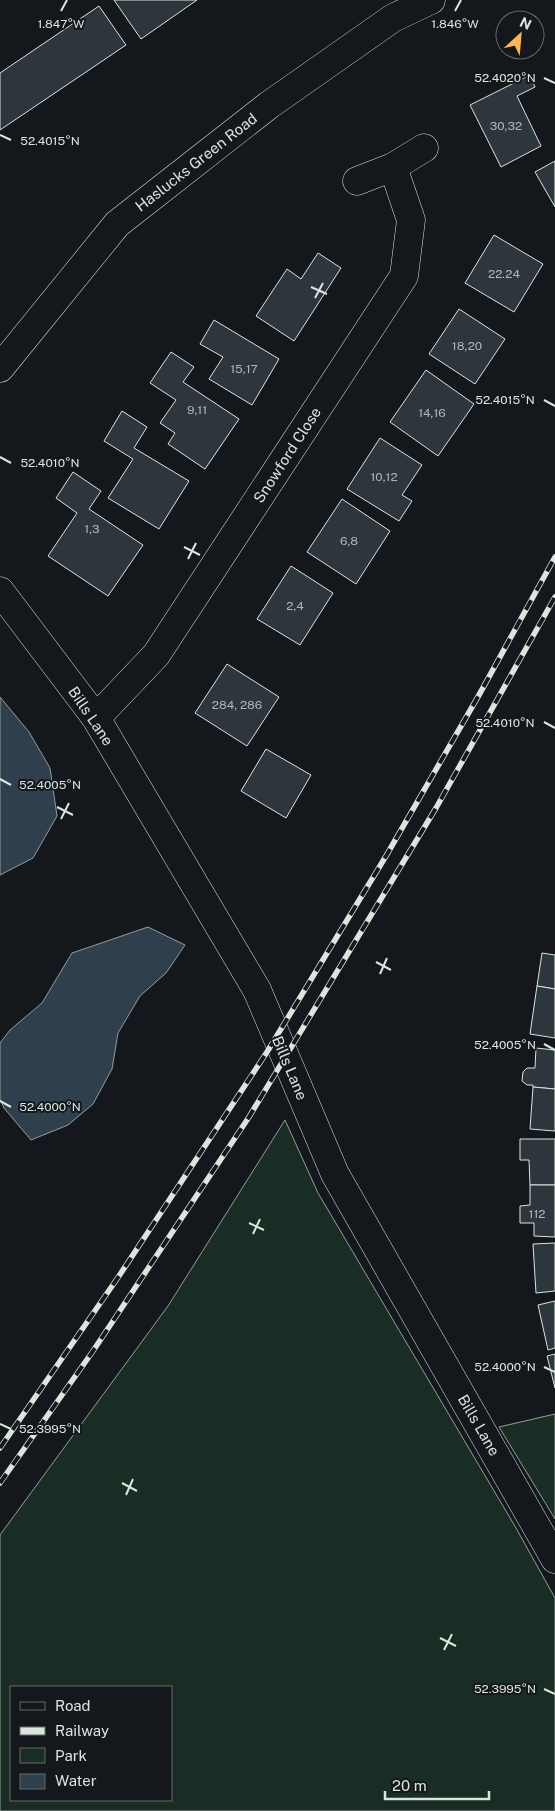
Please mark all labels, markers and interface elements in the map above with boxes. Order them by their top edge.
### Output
north arrow [495,10,545,60]
text: N [517,14,534,33]
text: 1.847°W [37,17,85,31]
text: 1.846°W [431,17,479,31]
text: 52.4020°N [474,71,536,85]
street label: Haslucks Green Road [132,109,260,215]
house number: 30,32 [490,119,522,133]
text: 52.4015°N [20,134,80,148]
house number: 22.24 [488,267,520,281]
house number: 18,20 [452,339,482,353]
house number: 15,17 [230,362,258,376]
text: 52.4015°N [475,393,535,407]
house number: 9,11 [187,403,207,417]
street label: Snowford Close [250,404,324,506]
house number: 14,16 [418,406,446,420]
text: 52.4010°N [20,456,80,470]
house number: 10,12 [370,470,398,484]
house number: 1,3 [84,522,100,536]
house number: 6,8 [340,534,358,548]
house number: 2,4 [286,599,304,613]
street label: Bills Lane [65,683,117,749]
house number: 284, 286 [212,698,262,712]
text: 52.4010°N [475,716,535,730]
text: 52.4005°N [19,778,81,792]
street label: Bills Lane [269,1034,311,1102]
text: 52.4005°N [474,1038,536,1052]
text: 52.4000°N [19,1100,81,1114]
house number: 112 [529,1207,545,1221]
text: 52.4000°N [474,1360,536,1374]
street label: Bills Lane [455,1391,503,1459]
text: 52.3995°N [19,1422,81,1436]
text: 52.3995°N [474,1682,536,1696]
legend [10,1686,172,1801]
text: Road [55,1697,91,1714]
text: Railway [55,1722,109,1739]
text: Park [55,1747,87,1764]
scale bar [385,1768,489,1800]
text: Water [55,1772,97,1789]
text: 20 m [392,1777,427,1794]

